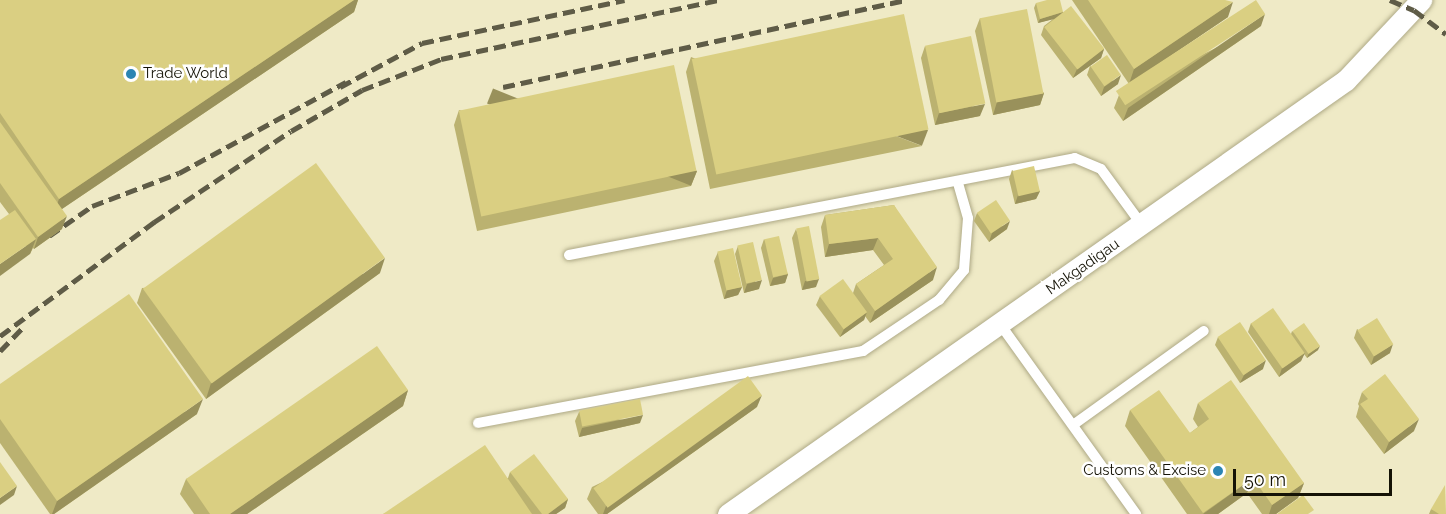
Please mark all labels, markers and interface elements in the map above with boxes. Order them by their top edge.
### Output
place label: Trade World [143,65,228,83]
marker: Trade World [124,67,138,81]
street label: Makgadigau [1043,235,1123,299]
scale bar [1236,457,1395,495]
place label: Customs & Excise [1083,462,1206,480]
marker: Customs & Excise [1211,464,1225,478]
text: 50 m [1244,469,1286,490]

